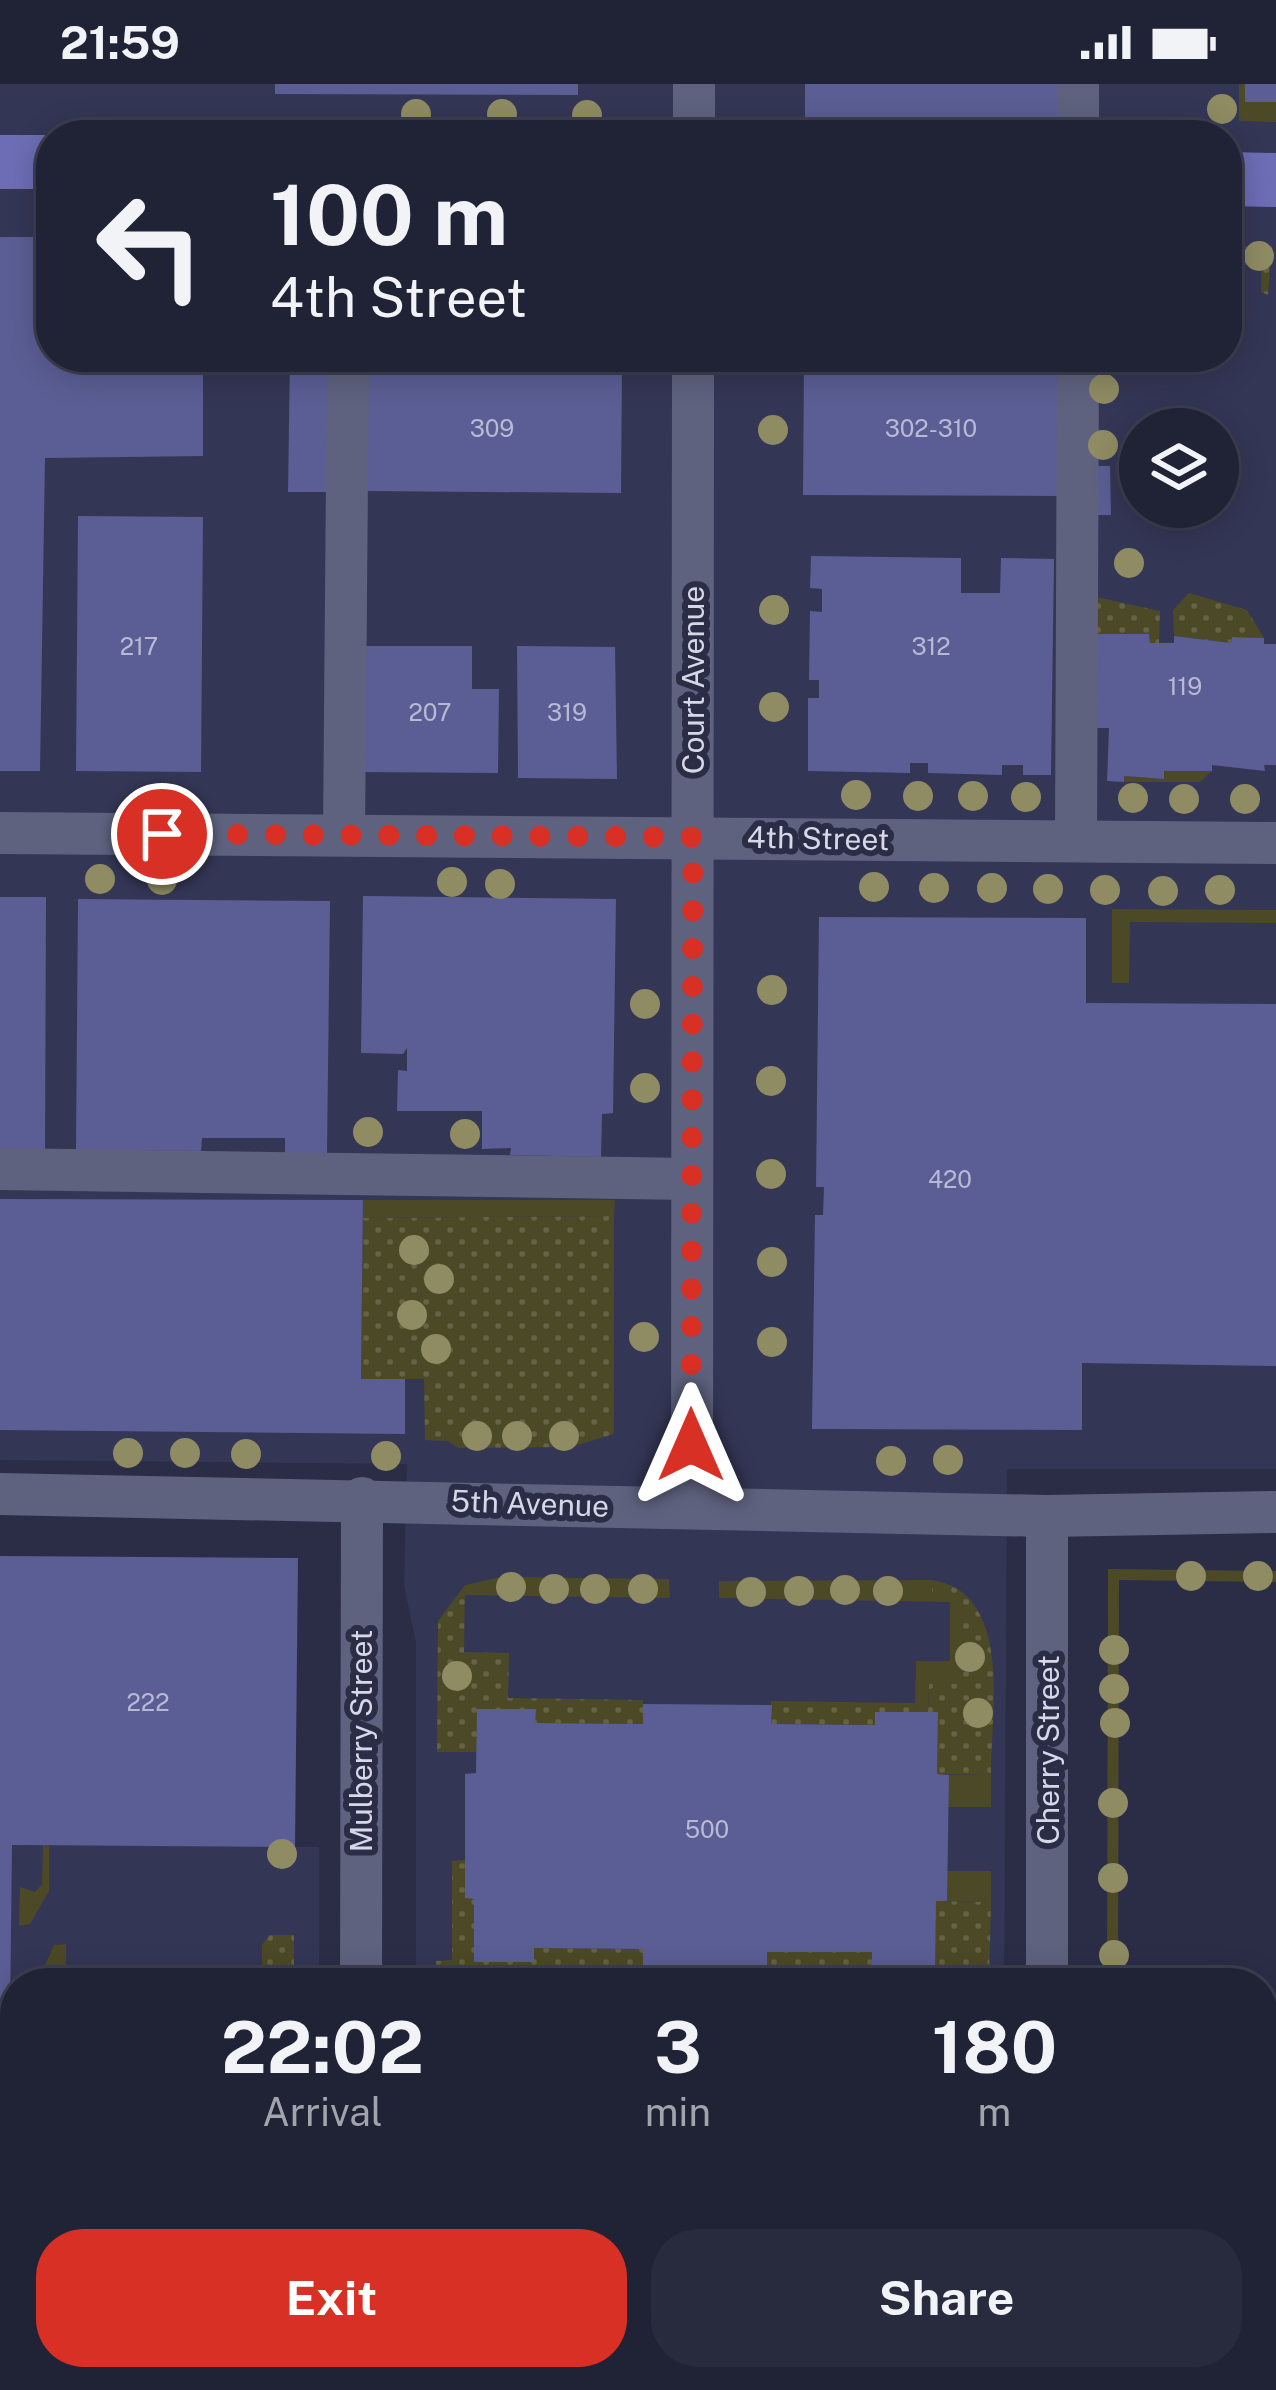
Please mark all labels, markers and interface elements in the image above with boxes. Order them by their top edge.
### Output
text: 21:59 [60,16,180,69]
text: 100 m [270,165,508,264]
icon: left [72,168,228,324]
text: 4th Street [270,266,527,329]
map controls [1119,408,1239,528]
button: layers [1119,408,1239,528]
house number: 309 [470,414,514,442]
house number: 302-310 [885,414,977,442]
street label: Court Avenue [675,586,711,774]
house number: 217 [120,632,158,660]
house number: 312 [911,632,951,660]
house number: 119 [1168,672,1202,700]
house number: 207 [409,698,451,726]
house number: 319 [547,698,587,726]
pin [111,783,213,885]
icon: arrive [129,801,195,867]
street label: 4th Street [746,819,890,857]
house number: 420 [928,1165,972,1193]
position arrow [628,1382,754,1508]
street label: 5th Avenue [450,1482,610,1524]
street label: Mulberry Street [343,1630,379,1852]
street label: Cherry Street [1030,1655,1066,1845]
house number: 222 [127,1688,169,1716]
house number: 500 [685,1815,729,1843]
text: 22:02 [221,2005,424,2089]
text: 3 [654,2005,702,2089]
text: 180 [932,2005,1057,2089]
text: Arrival [262,2089,383,2135]
text: min [645,2089,711,2135]
text: m [978,2089,1011,2135]
button: Exit [36,2229,627,2367]
button: Share [651,2229,1242,2367]

